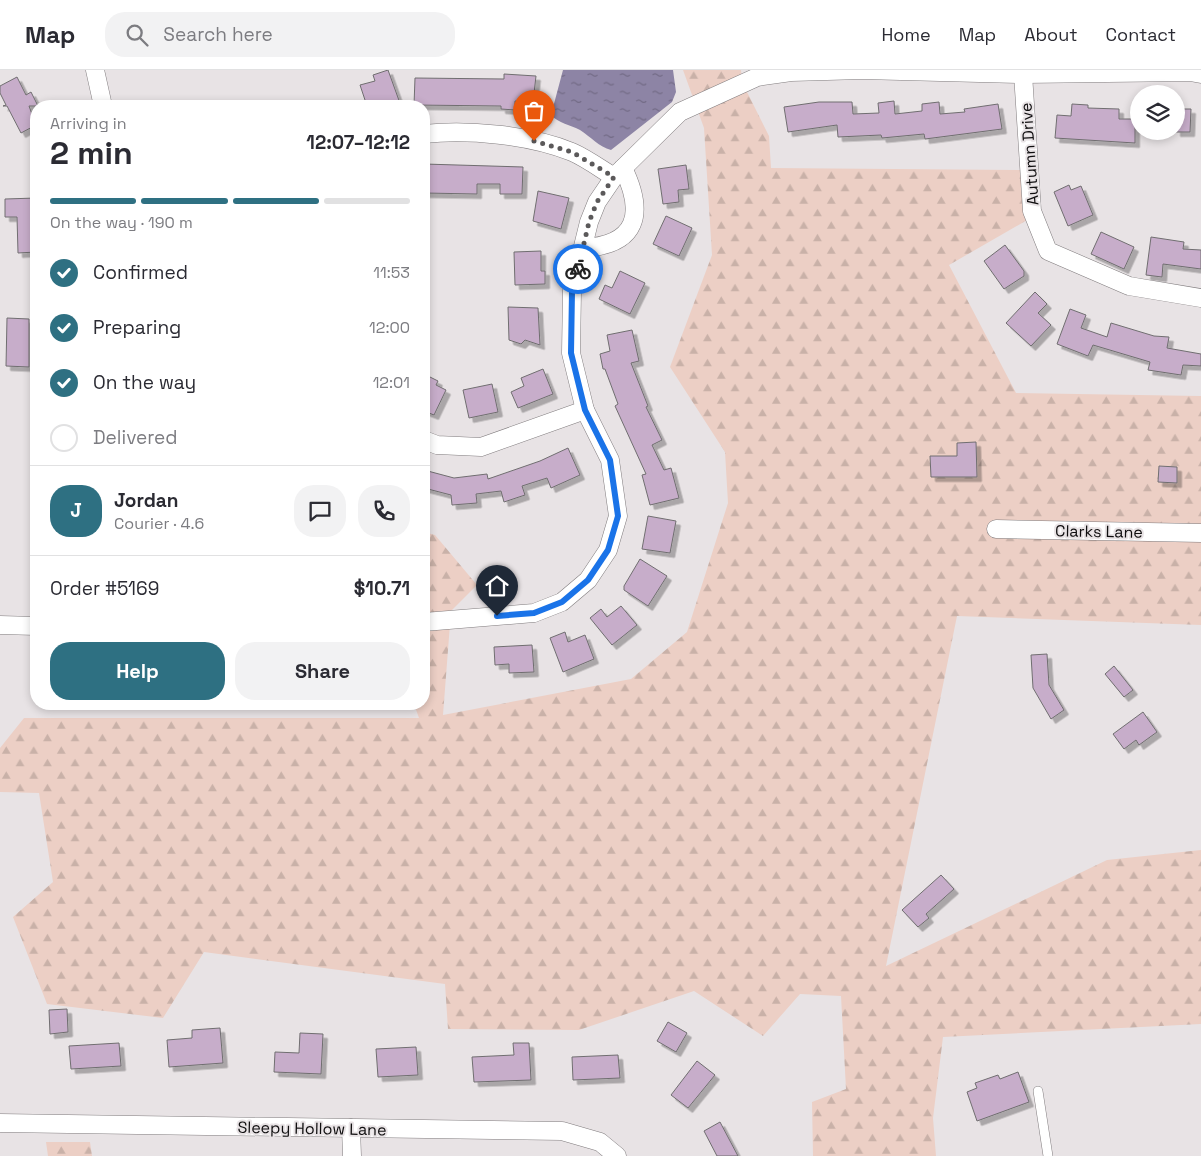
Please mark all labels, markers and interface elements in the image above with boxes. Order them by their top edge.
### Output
search box [105,12,455,57]
text: Map [25,19,75,50]
icon: search [123,21,151,49]
text: Search here [163,22,273,47]
text: Home [882,23,931,46]
text: Map [959,23,996,46]
text: About [1024,23,1078,46]
text: Contact [1106,23,1176,46]
map controls [1130,85,1185,140]
button: layers [1130,85,1185,140]
pin [513,90,555,141]
icon: bag [520,97,548,125]
street label: Autumn Drive [1015,102,1044,206]
text: Arriving in [50,113,127,134]
text: 12:07–12:12 [306,130,410,155]
text: 2 min [50,133,133,173]
text: On the way · 190 m [50,212,193,233]
courier [553,244,603,294]
icon: bike [564,255,592,283]
icon: check [50,259,78,287]
text: Confirmed [93,260,188,285]
text: 11:53 [373,262,410,283]
icon: check [50,314,78,342]
text: Preparing [93,315,181,340]
text: 12:00 [369,317,410,338]
icon: check [50,369,78,397]
text: On the way [93,370,196,395]
text: 12:01 [373,372,410,393]
text: Delivered [93,425,178,450]
button: chat [294,485,346,537]
button: phone [358,485,410,537]
text: Jordan [114,488,179,513]
text: J [70,498,82,523]
text: Courier · 4.6 [114,513,204,534]
street label: Clarks Lane [1055,520,1143,543]
pin [476,565,518,616]
icon: home [483,572,511,600]
text: Order #5169 [50,576,159,601]
text: $10.71 [354,576,410,601]
button: Help [50,642,225,700]
button: Share [235,642,410,700]
street label: Sleepy Hollow Lane [237,1117,387,1140]

